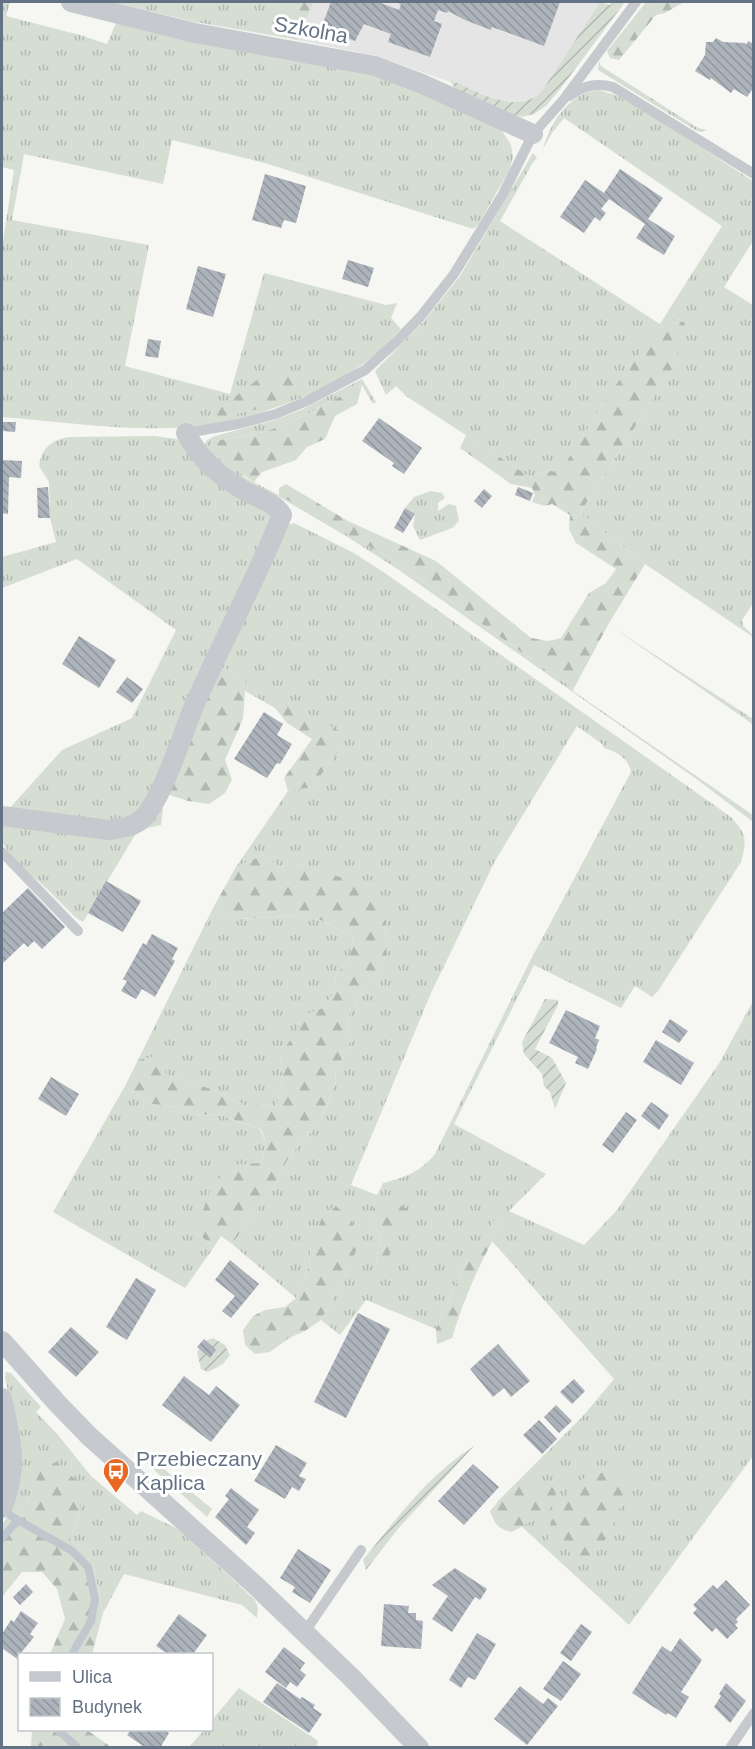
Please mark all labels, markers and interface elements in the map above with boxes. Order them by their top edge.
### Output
street label: Szkolna [272,12,350,47]
place label: Przebieczany Kaplica [136,1447,263,1494]
bus stop icon: Przebieczany Kaplica [101,1456,131,1494]
legend [18,1653,213,1731]
text: Ulica [72,1667,113,1687]
text: Budynek [72,1697,143,1717]

